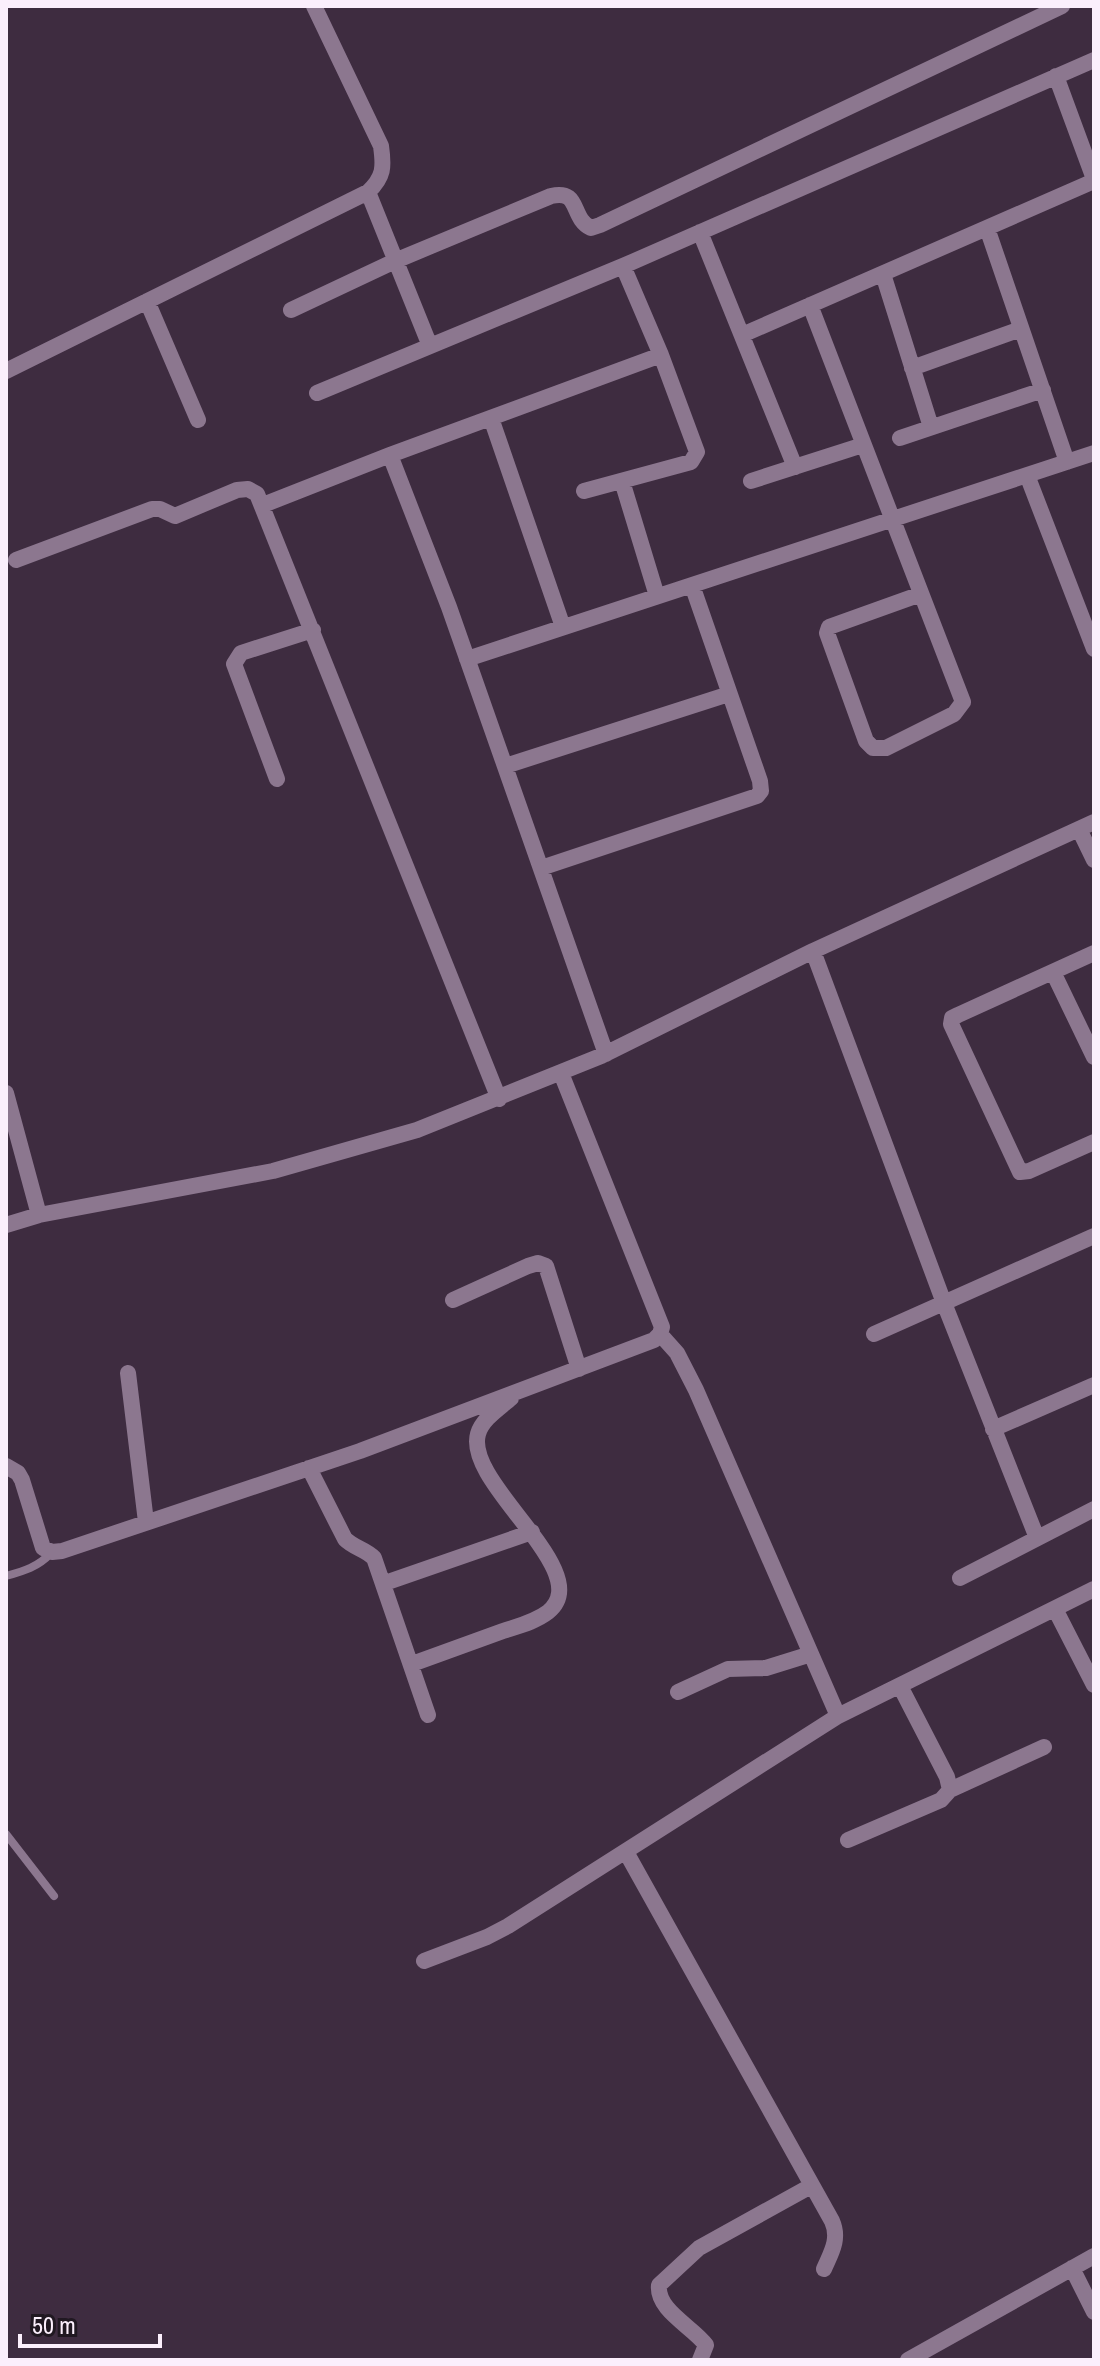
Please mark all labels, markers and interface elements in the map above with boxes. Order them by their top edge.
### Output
scale bar [20,2298,160,2348]
text: 50 m [32,2309,76,2341]

